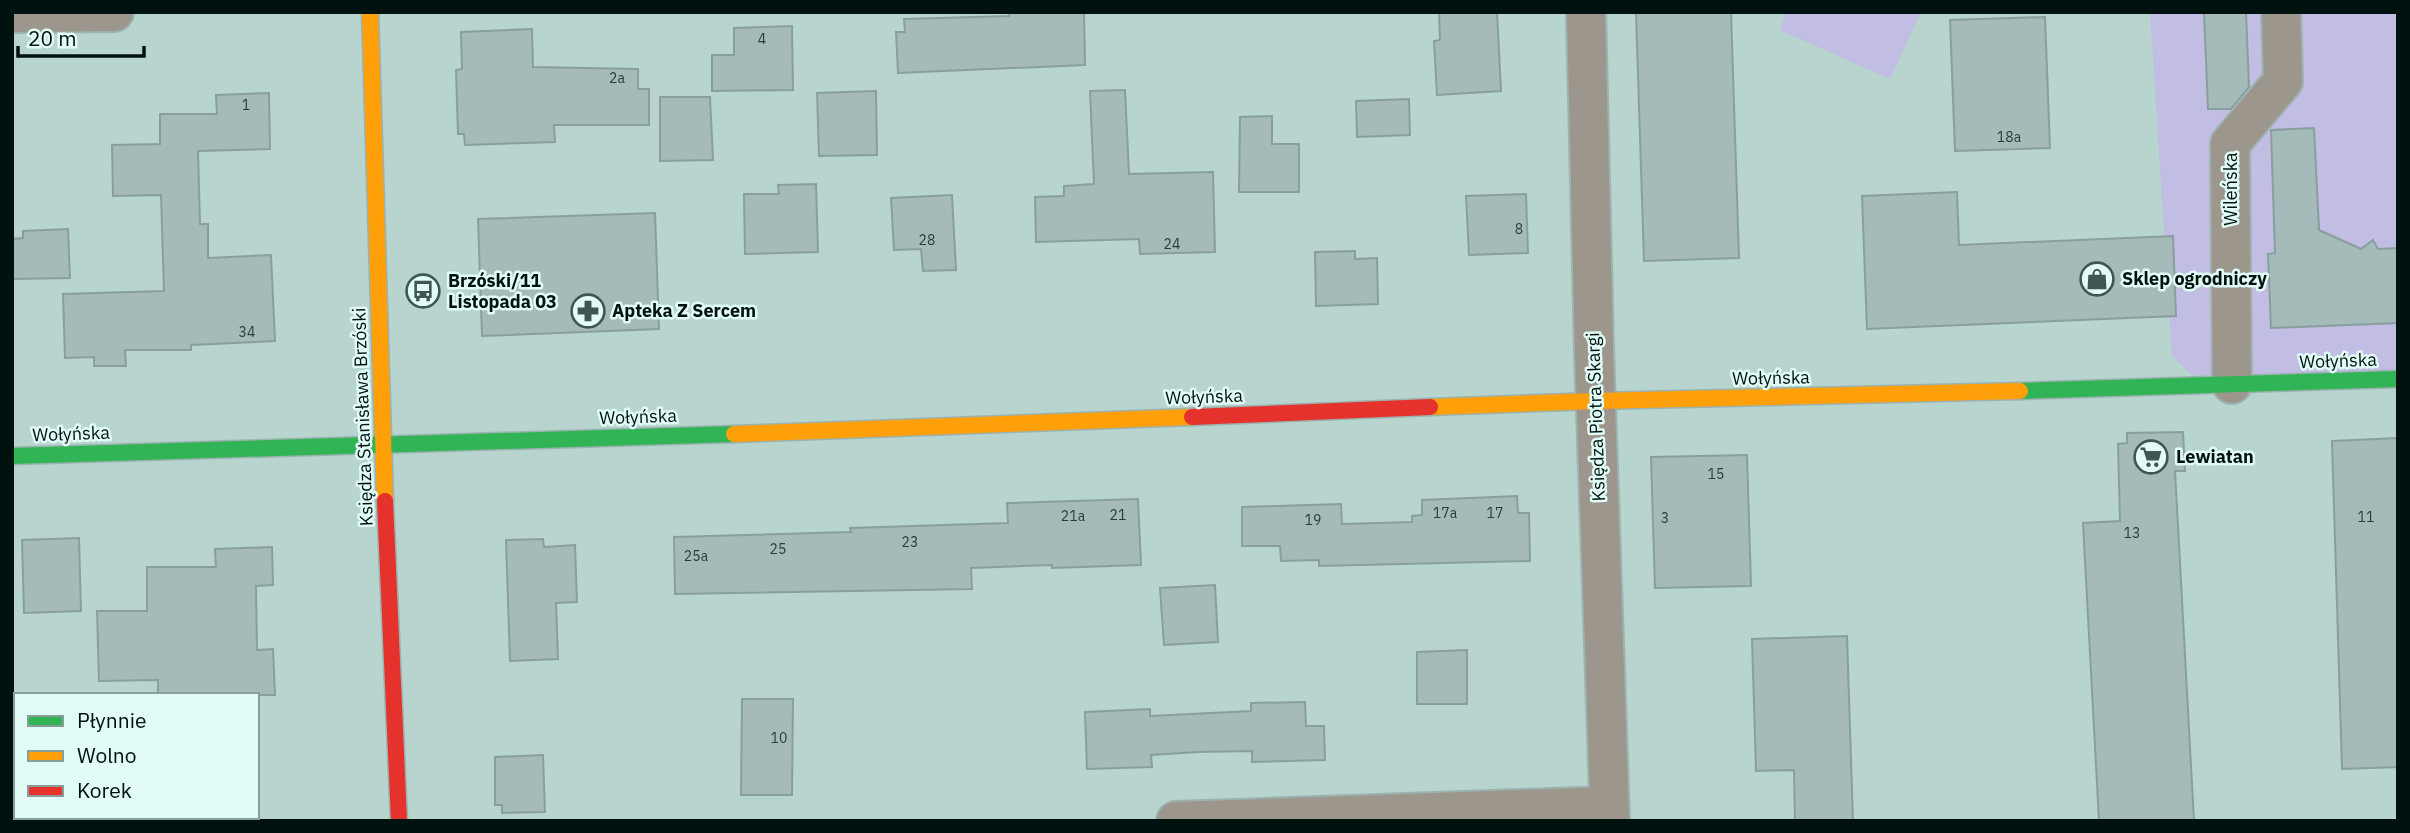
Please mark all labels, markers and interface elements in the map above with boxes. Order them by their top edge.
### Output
scale bar [18,14,144,58]
text: 20 m [28,24,77,52]
house number: 4 [758,30,766,48]
house number: 2a [609,69,625,87]
house number: 1 [242,96,250,114]
house number: 18a [1997,128,2022,146]
street label: Wileńska [2219,152,2242,226]
house number: 8 [1515,220,1523,238]
house number: 28 [919,231,935,249]
house number: 24 [1164,235,1180,253]
shop icon: Sklep ogrodniczy [2078,260,2116,298]
place label: Sklep ogrodniczy [2122,267,2267,290]
place label: Brzóski/11 Listopada 03 [448,269,557,313]
bus stop icon: Brzóski/11 Listopada 03 [404,272,442,310]
pharmacy icon: Apteka Z Sercem [569,292,607,330]
place label: Apteka Z Sercem [612,299,756,322]
street label: Księdza Stanisława Brzóski [347,307,378,527]
house number: 34 [239,323,255,341]
street label: Księdza Piotra Skargi [1581,332,1610,502]
street label: Wołyńska [2299,348,2378,373]
street label: Wołyńska [1732,365,1810,390]
street label: Wołyńska [1165,384,1244,409]
street label: Wołyńska [599,404,678,429]
street label: Wołyńska [32,421,111,446]
supermarket icon: Lewiatan [2132,438,2170,476]
place label: Lewiatan [2176,445,2254,468]
house number: 15 [1708,465,1724,483]
house number: 17a [1433,504,1458,522]
house number: 17 [1487,504,1503,522]
house number: 21 [1110,506,1126,524]
house number: 21a [1061,507,1086,525]
house number: 11 [2358,508,2374,526]
house number: 3 [1661,509,1669,527]
house number: 19 [1305,511,1321,529]
house number: 13 [2124,524,2140,542]
house number: 23 [902,533,918,551]
house number: 25 [770,540,786,558]
house number: 25a [684,547,709,565]
legend [14,693,259,819]
text: Płynnie [77,706,146,734]
house number: 10 [771,729,787,747]
text: Wolno [77,741,137,769]
text: Korek [77,776,132,804]

